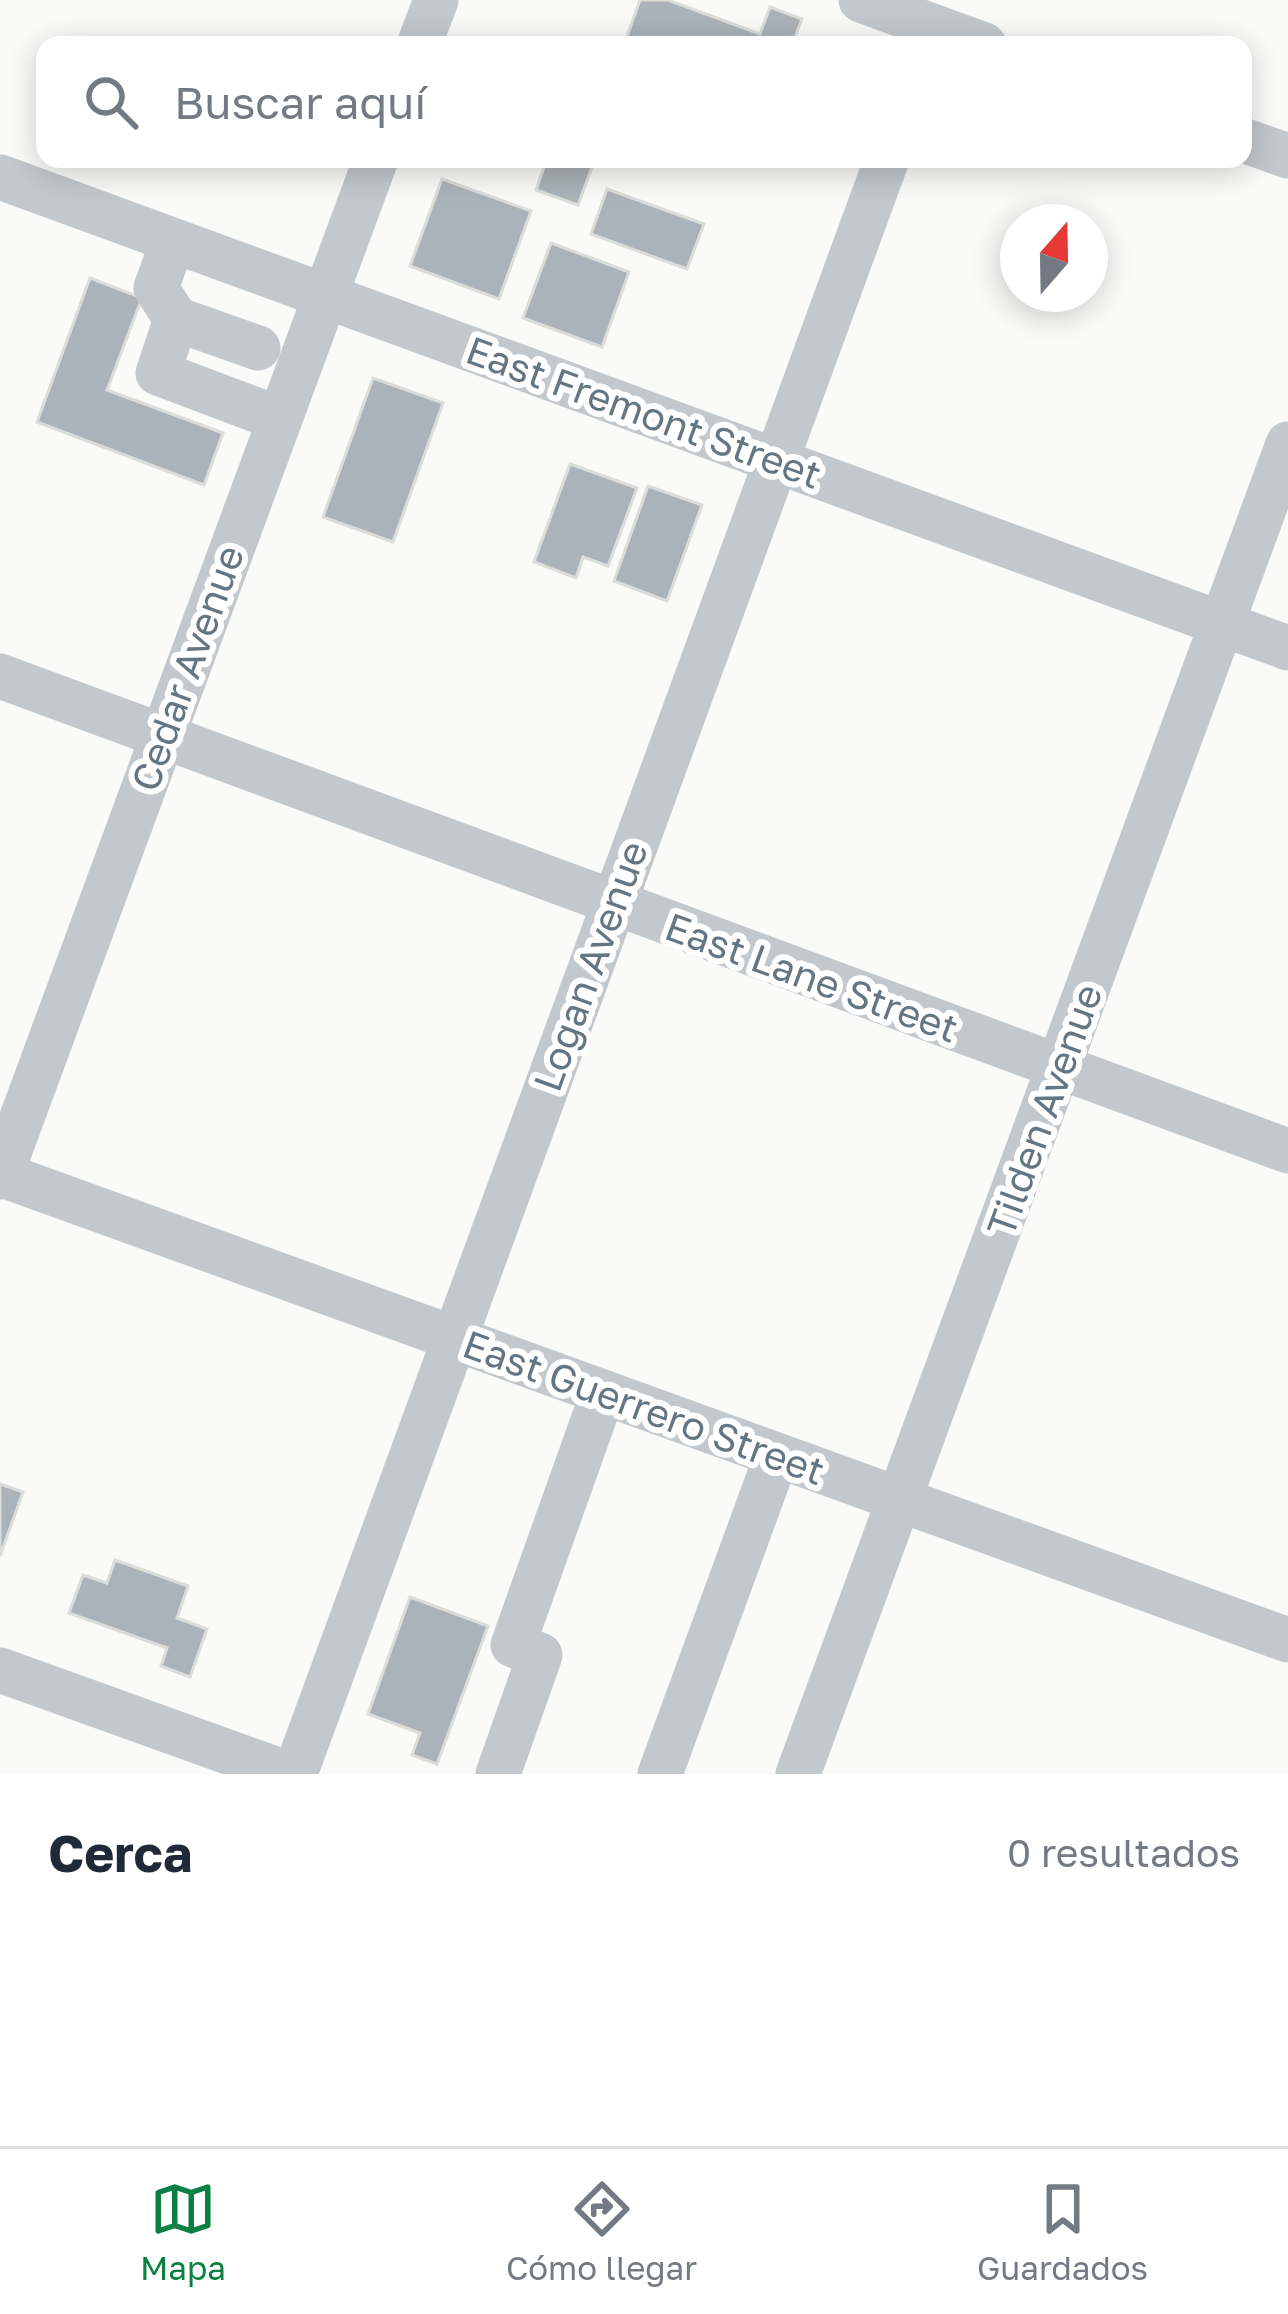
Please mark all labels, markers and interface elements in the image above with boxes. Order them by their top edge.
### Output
search box [36,36,1252,168]
icon: search [78,69,144,135]
text: Buscar aquí [174,75,426,129]
north arrow [1000,204,1108,312]
street label: East Fremont Street [460,326,828,498]
street label: Cedar Avenue [121,539,253,797]
street label: Logan Avenue [523,835,657,1097]
street label: East Lane Street [659,902,965,1052]
street label: Tilden Avenue [977,978,1111,1242]
street label: East Guerrero Street [457,1320,831,1494]
text: Cerca [48,1822,192,1883]
text: 0 resultados [1007,1829,1240,1876]
tab: Mapa [140,2176,226,2287]
tab: Cómo llegar [506,2176,697,2287]
tab: Guardados [977,2176,1148,2287]

